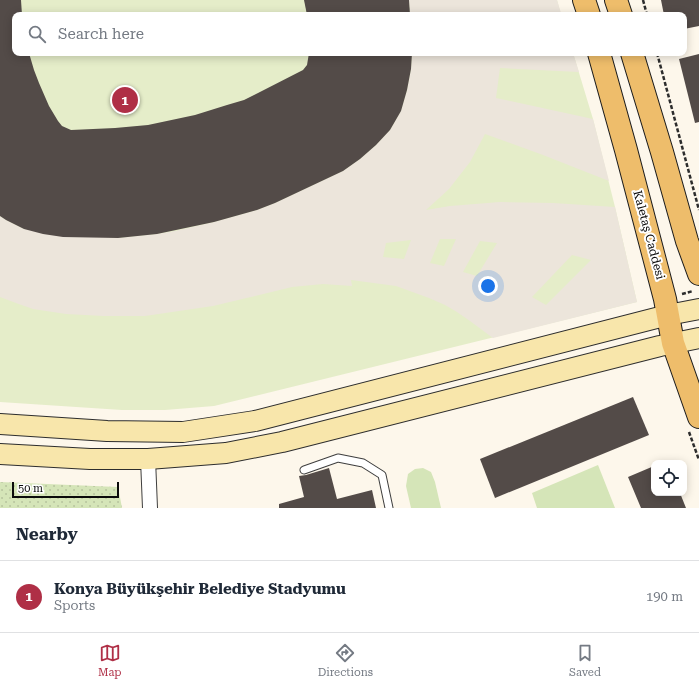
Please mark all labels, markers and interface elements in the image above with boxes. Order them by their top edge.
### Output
search box [12,12,687,56]
icon: search [26,23,48,45]
text: Search here [58,25,144,43]
pin: 1 [112,85,138,115]
street label: Kaletaş Caddesi [630,189,668,281]
your location [478,276,498,296]
map controls [651,460,687,496]
button: locate [651,460,687,496]
scale bar [12,480,119,499]
text: 50 m [18,482,43,495]
text: Nearby [16,524,78,544]
text: Konya Büyükşehir Belediye Stadyumu [54,580,346,598]
text: 1 [25,589,33,604]
text: 190 m [646,589,683,604]
text: Sports [54,598,95,613]
tab: Map [98,642,122,679]
tab: Directions [318,642,373,679]
tab: Saved [569,642,601,679]

